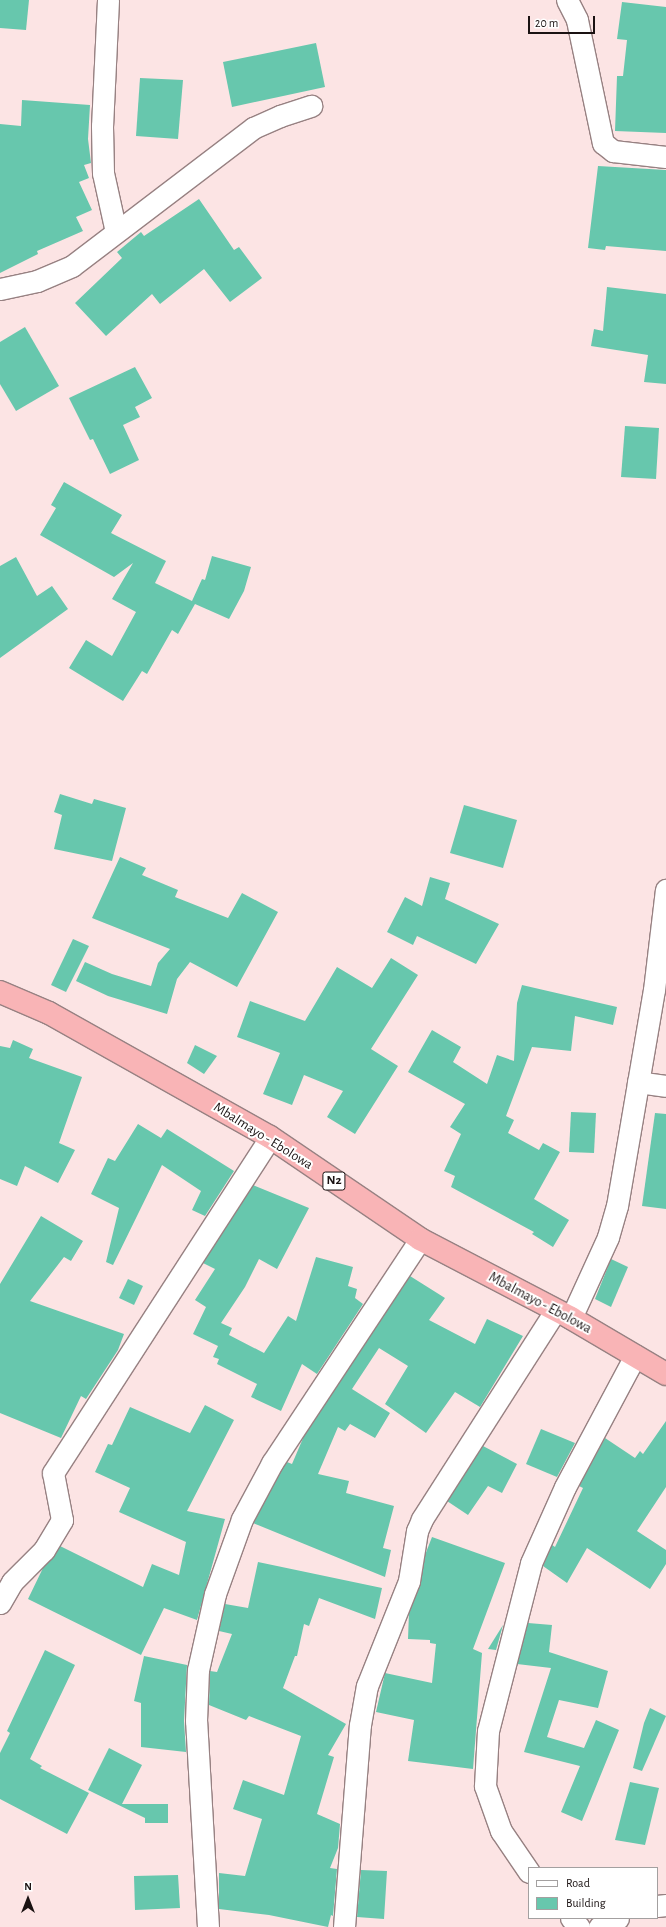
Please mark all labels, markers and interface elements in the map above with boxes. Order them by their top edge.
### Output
scale bar [530,8,597,34]
text: 20 m [535,17,558,29]
street label: Mbalmayo - Ebolowa [210,1099,316,1173]
road number: N2 [322,1170,346,1192]
street label: Mbalmayo - Ebolowa [486,1269,594,1337]
legend [528,1867,658,1919]
text: Road [566,1877,590,1889]
north arrow [8,1879,48,1919]
text: N [24,1881,32,1892]
text: Building [566,1897,606,1909]

